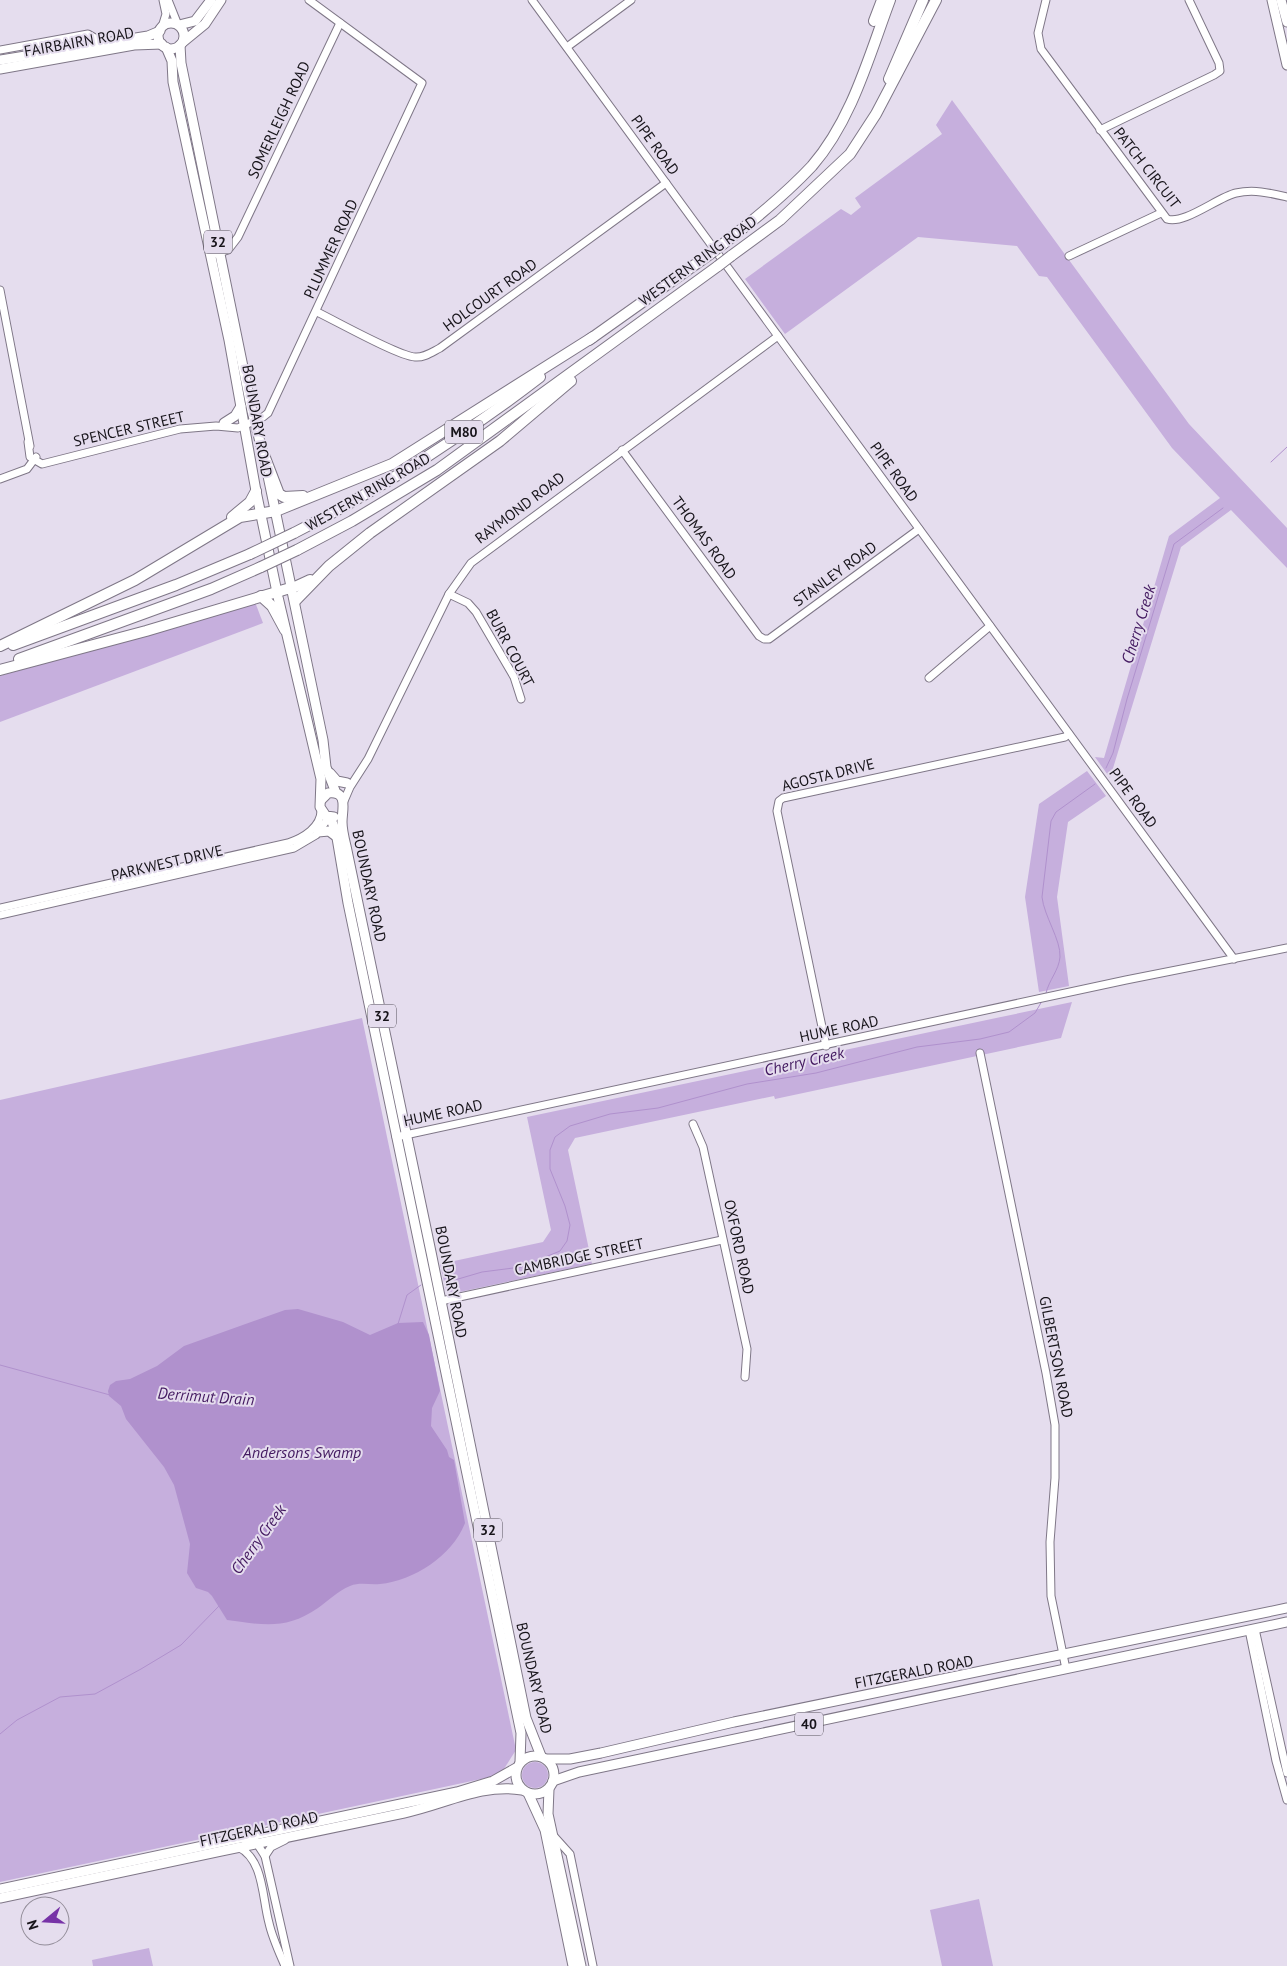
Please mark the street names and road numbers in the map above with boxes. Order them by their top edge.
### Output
street label: FAIRBAIRN ROAD [22,22,135,61]
street label: SOMERLEIGH ROAD [243,58,314,181]
street label: PIPE ROAD [627,111,684,179]
street label: PATCH CIRCUIT [1110,123,1185,213]
street label: PLUMMER ROAD [299,196,362,301]
street label: WESTERN RING ROAD [635,211,760,310]
road number: 32 [204,230,232,253]
street label: HOLCOURT ROAD [439,254,541,335]
street label: BOUNDARY ROAD [238,363,277,479]
street label: SPENCER STREET [71,406,187,451]
road number: M80 [445,421,483,444]
street label: PIPE ROAD [866,438,923,506]
street label: WESTERN RING ROAD [302,448,434,535]
street label: RAYMOND ROAD [471,468,568,548]
street label: THOMAS ROAD [668,492,741,583]
street label: STANLEY ROAD [789,537,880,610]
street label: BURR COURT [482,606,539,690]
street label: AGOSTA DRIVE [780,754,876,795]
street label: PIPE ROAD [1105,764,1162,832]
street label: BOUNDARY ROAD [348,828,391,944]
street label: PARKWEST DRIVE [109,840,225,885]
road number: 32 [368,1004,396,1028]
street label: HUME ROAD [798,1011,880,1046]
street label: HUME ROAD [402,1095,484,1130]
street label: OXFORD ROAD [720,1198,759,1296]
street label: BOUNDARY ROAD [431,1224,472,1340]
street label: CAMBRIDGE STREET [513,1233,646,1279]
street label: GILBERTSON ROAD [1035,1294,1078,1419]
road number: 32 [474,1518,502,1542]
street label: BOUNDARY ROAD [512,1620,557,1736]
street label: FITZGERALD ROAD [853,1651,975,1692]
road number: 40 [795,1712,823,1736]
street label: FITZGERALD ROAD [198,1807,320,1850]

